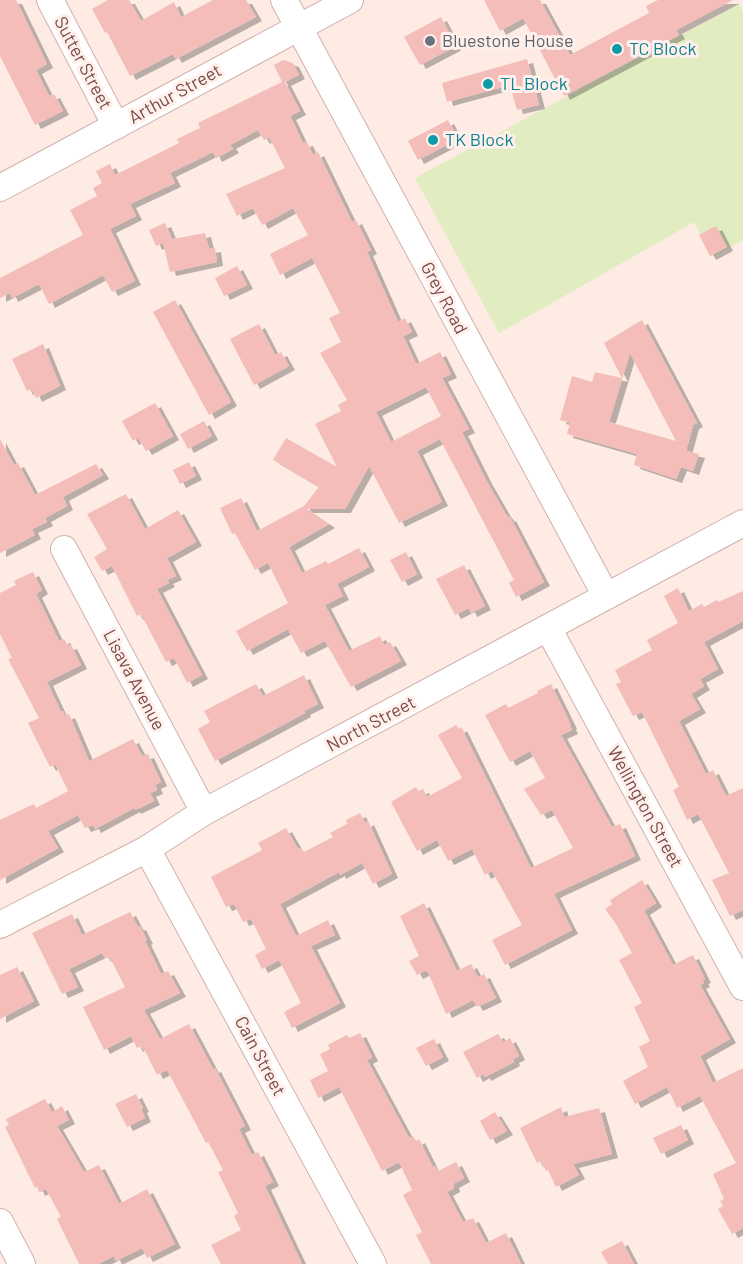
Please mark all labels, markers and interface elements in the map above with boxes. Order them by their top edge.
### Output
street label: Sutter Street [50,12,118,113]
place label: Bluestone House [442,29,574,51]
marker: Bluestone House [423,34,437,48]
place label: TC Block [629,37,697,59]
marker: TC Block [610,42,624,56]
street label: Arthur Street [124,59,225,128]
place label: TL Block [500,72,568,94]
marker: TL Block [481,77,495,91]
place label: TK Block [445,128,513,150]
marker: TK Block [426,133,440,147]
street label: Grey Road [417,258,473,337]
street label: Lisava Avenue [99,625,171,734]
street label: North Street [322,690,419,756]
street label: Wellington Street [603,742,688,871]
street label: Cain Street [231,1012,291,1099]

